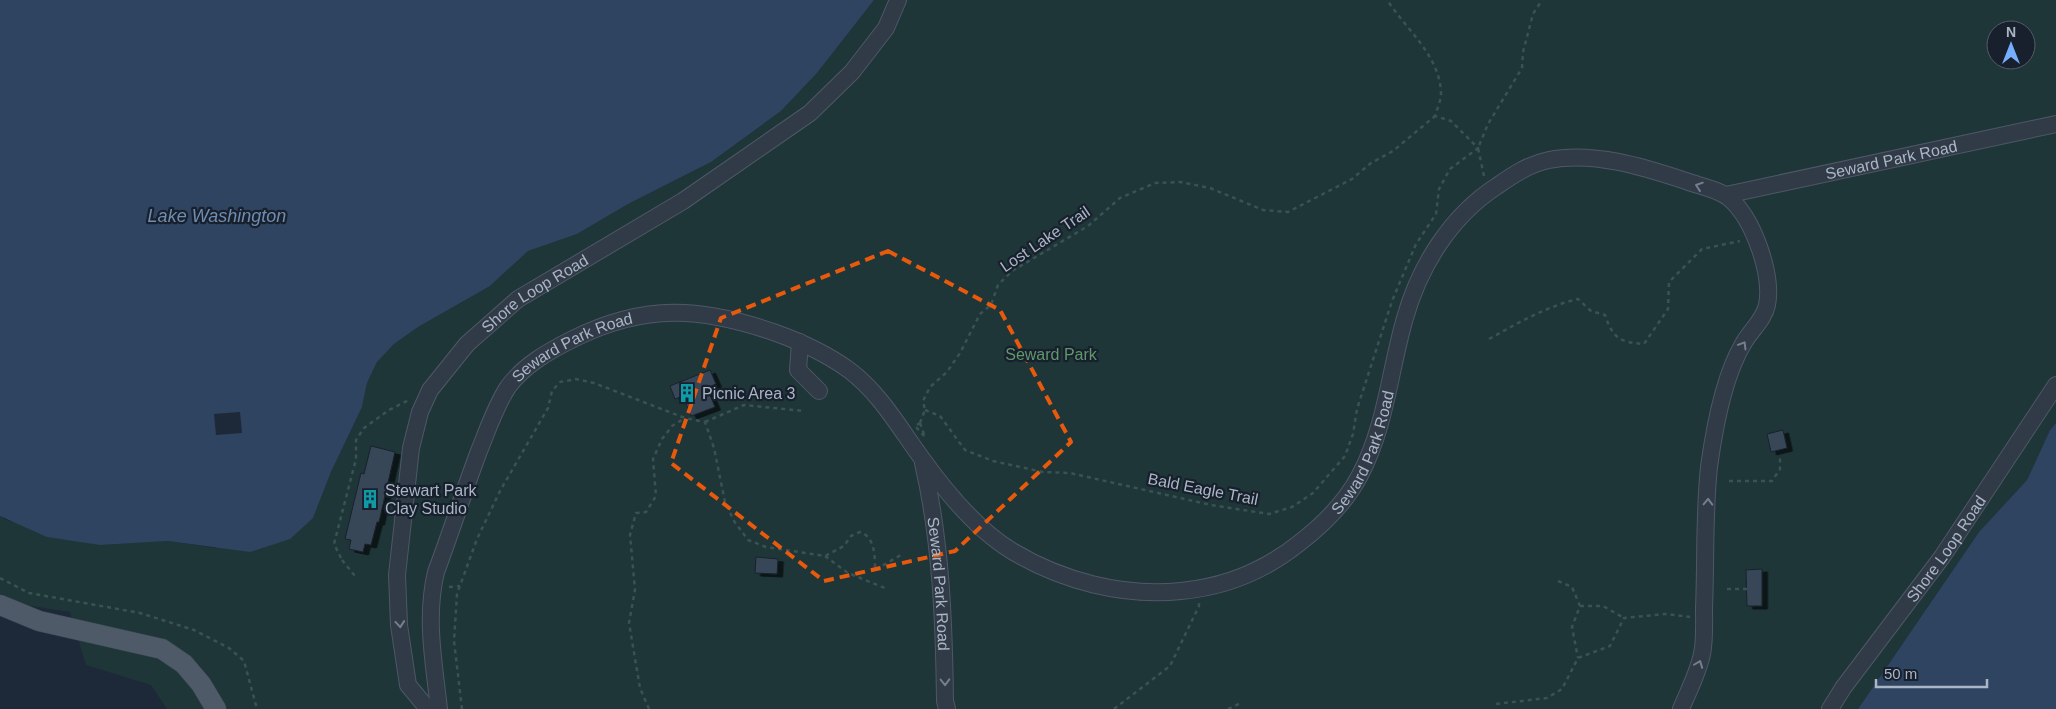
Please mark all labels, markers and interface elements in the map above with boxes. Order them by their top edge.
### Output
north arrow [1986,20,2036,70]
text: N [2006,24,2016,40]
street label: Seward Park Road [1824,137,1959,182]
one-way arrow [1695,182,1704,192]
street label: Lost Lake Trail [997,203,1093,275]
water label: Lake Washington [148,206,286,226]
street label: Shore Loop Road [478,251,591,336]
street label: Seward Park Road [508,309,634,385]
one-way arrow [1737,341,1747,350]
park label: Seward Park [1005,346,1098,363]
building icon: Picnic Area 3 [676,382,698,404]
place label: Picnic Area 3 [702,385,795,402]
street label: Seward Park Road [1328,389,1396,517]
street label: Bald Eagle Trail [1146,470,1260,508]
place label: Stewart Park Clay Studio [385,482,478,517]
building icon: Stewart Park Clay Studio [359,488,381,510]
street label: Shore Loop Road [1903,492,1989,605]
one-way arrow [1702,498,1713,506]
street label: Seward Park Road [925,516,952,651]
one-way arrow [394,620,405,628]
scale bar [1876,656,1987,688]
one-way arrow [1693,660,1703,668]
text: 50 m [1884,665,1917,682]
one-way arrow [940,679,950,687]

